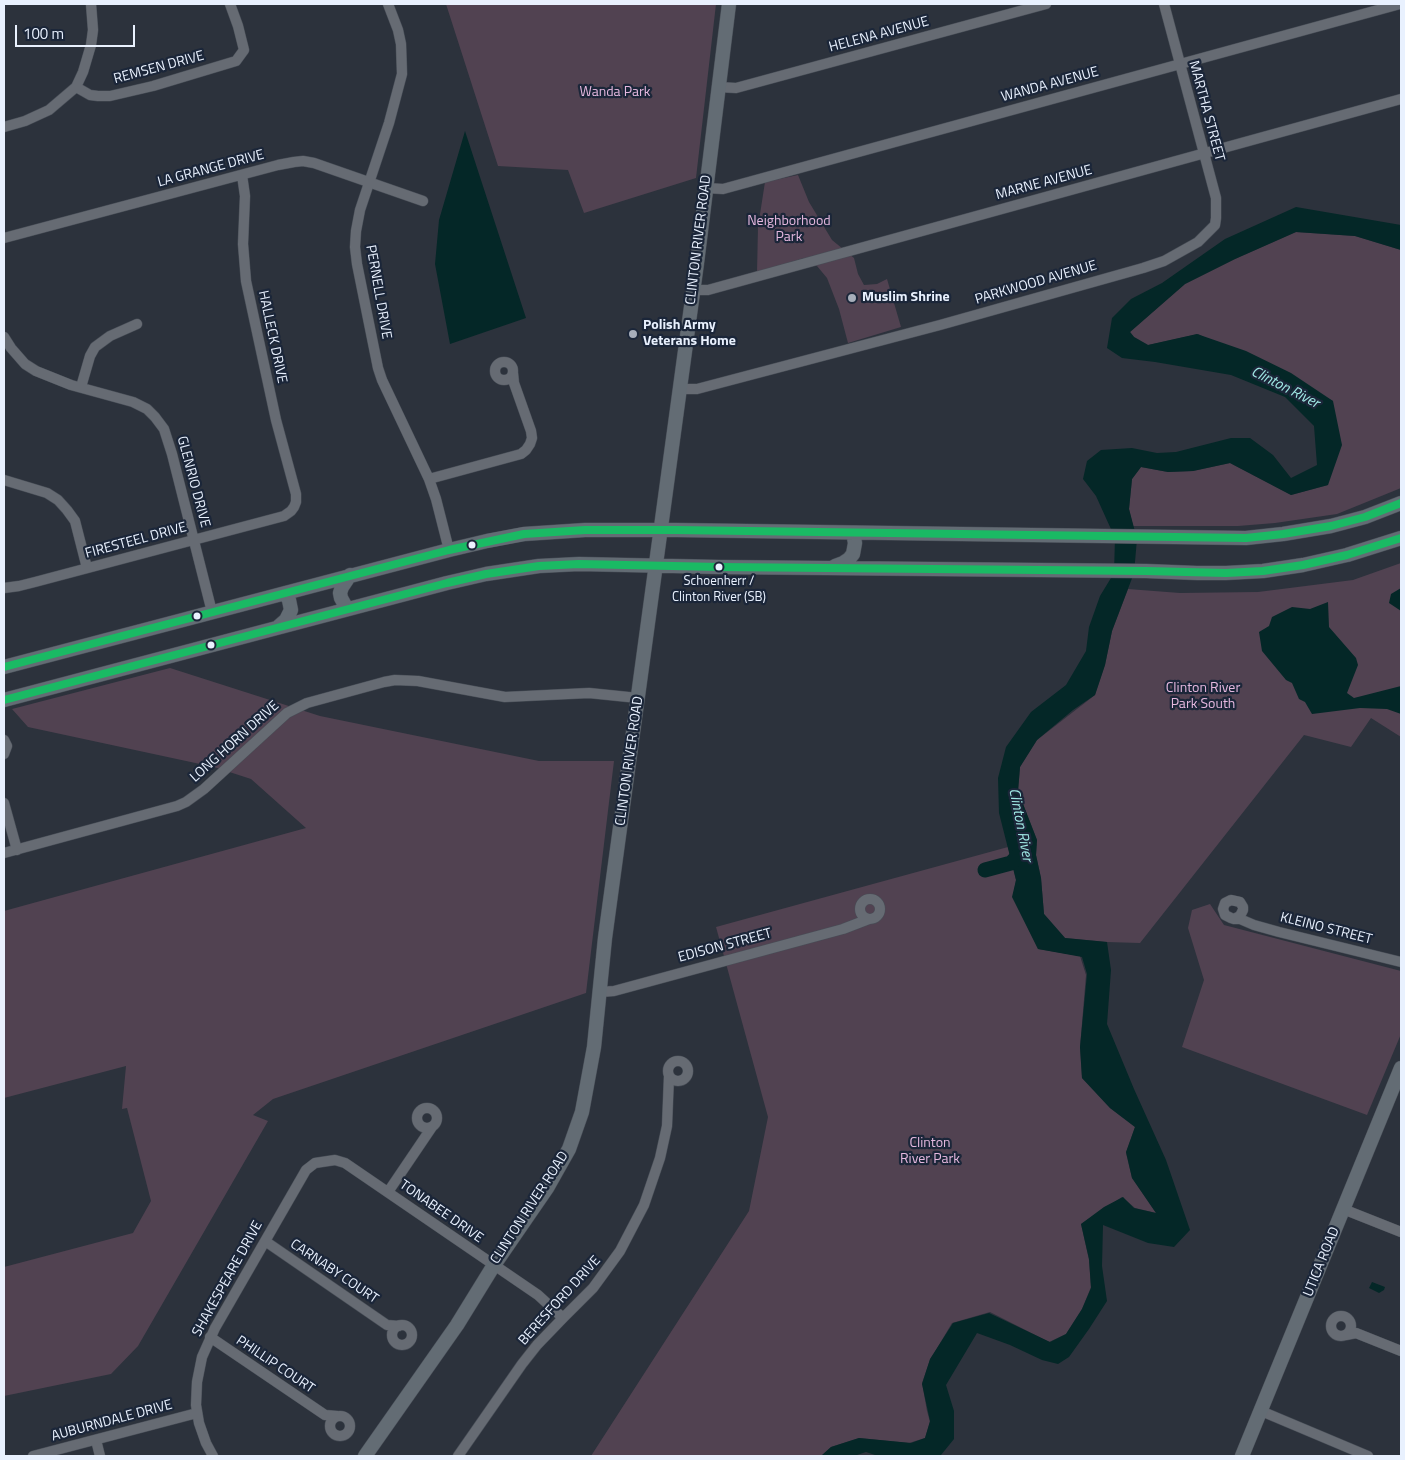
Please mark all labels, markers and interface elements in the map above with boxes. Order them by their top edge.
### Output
street label: HELENA AVENUE [827,14,931,56]
scale bar [18,15,138,47]
text: 100 m [23,22,64,45]
street label: REMSEN DRIVE [112,48,206,88]
street label: MARTHA STREET [1185,59,1227,163]
street label: WANDA AVENUE [999,64,1101,106]
park label: Wanda Park [579,85,651,101]
street label: LA GRANGE DRIVE [156,147,266,191]
street label: MARNE AVENUE [994,162,1094,204]
street label: CLINTON RIVER ROAD [683,174,715,306]
park label: Neighborhood Park [747,214,831,246]
street label: PERNELL DRIVE [361,244,395,340]
street label: PARKWOOD AVENUE [973,258,1099,308]
street label: HALLECK DRIVE [254,289,290,385]
place label: Muslim Shrine [862,290,950,306]
marker: Muslim Shrine [846,292,858,304]
place label: Polish Army Veterans Home [643,318,736,351]
marker: Polish Army Veterans Home [627,328,639,340]
water label: Clinton River [1248,363,1322,413]
street label: GLENRIO DRIVE [173,434,213,530]
street label: FIRESTEEL DRIVE [83,519,189,563]
unlabelled marker [467,540,477,550]
marker: Schoenherr / Clinton River (SB) [714,562,724,572]
place label: Schoenherr / Clinton River (SB) [672,574,766,605]
unlabelled marker [192,611,202,621]
unlabelled marker [206,640,216,650]
park label: Clinton River Park South [1166,681,1240,714]
street label: CLINTON RIVER ROAD [613,695,647,827]
street label: LONG HORN DRIVE [187,698,283,786]
water label: Clinton River [1004,787,1036,863]
street label: KLEINO STREET [1278,909,1374,949]
street label: EDISON STREET [676,925,774,967]
park label: Clinton River Park [900,1136,960,1168]
street label: CLINTON RIVER ROAD [487,1149,573,1267]
street label: TONABEE DRIVE [396,1177,486,1247]
street label: SHAKESPEARE DRIVE [189,1218,267,1340]
street label: UTICA ROAD [1300,1225,1344,1299]
street label: CARNABY COURT [287,1236,381,1308]
street label: BERESFORD DRIVE [515,1253,605,1349]
street label: PHILLIP COURT [233,1333,317,1397]
street label: AUBURNDALE DRIVE [50,1397,174,1445]

